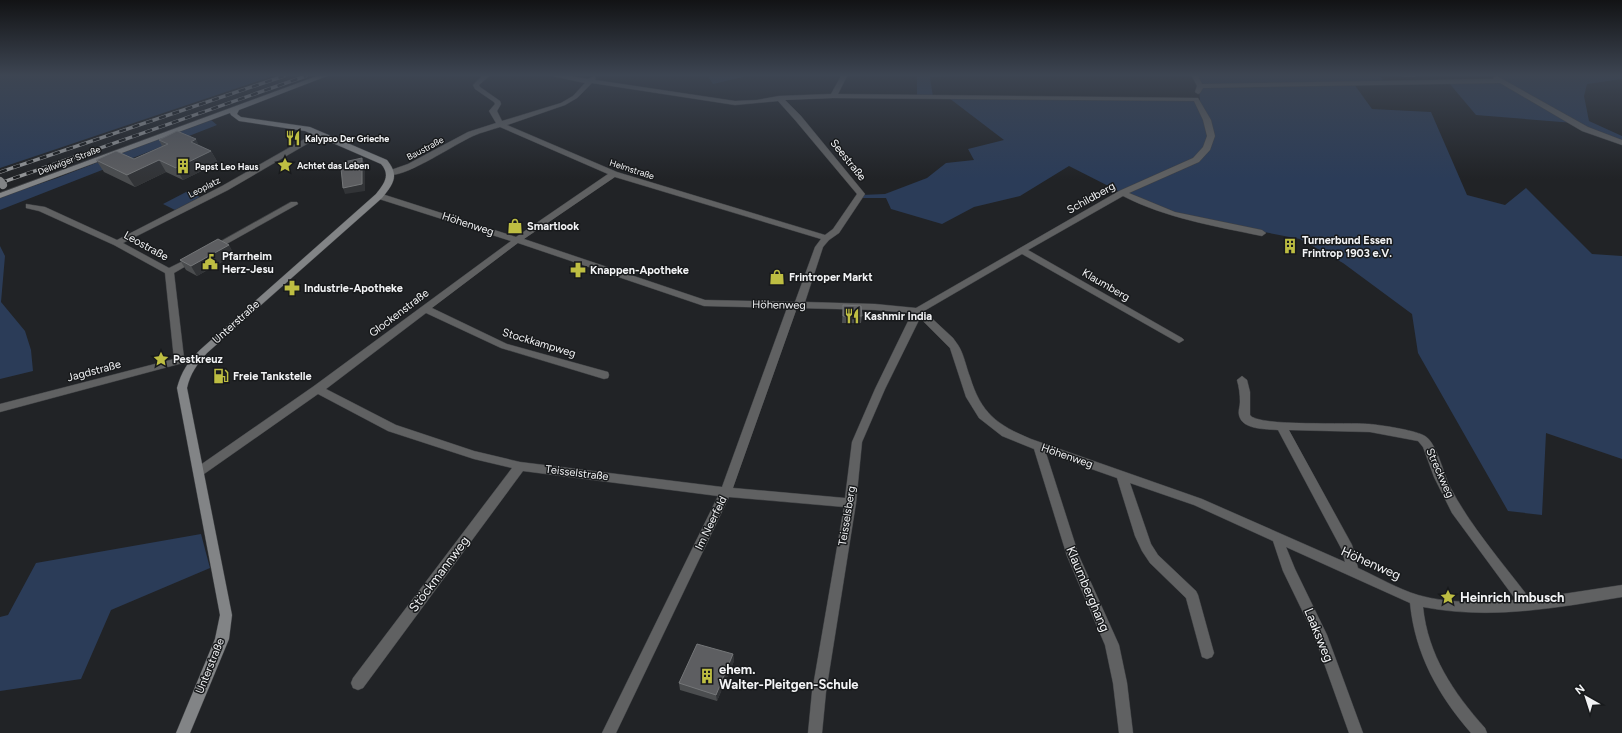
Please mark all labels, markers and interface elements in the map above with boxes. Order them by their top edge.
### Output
restaurant icon: Kalypso Der Grieche [284,129,302,147]
place label: Kalypso Der Grieche [305,133,389,144]
street label: Baustraße [405,134,445,162]
street label: Seestraße [827,137,869,183]
street label: Dellwiger Straße [36,143,102,177]
place icon: Achtet das Leben [276,156,294,174]
building icon: Papst Leo Haus [174,157,192,175]
street label: Helmstraße [608,157,656,181]
place label: Achtet das Leben [297,160,369,171]
place label: Papst Leo Haus [195,161,259,172]
street label: Leoplatz [186,174,222,200]
street label: Schildberg [1065,179,1117,217]
street label: Höhenweg [440,210,496,238]
shop icon: Smartlook [506,217,524,235]
place label: Smartlook [527,220,579,233]
street label: Leostraße [121,228,171,264]
place label: Turnerbund Essen Frintrop 1903 e.V. [1302,234,1392,260]
building icon: Turnerbund Essen Frintrop 1903 e.V. [1281,237,1299,255]
place label: Pfarrheim Herz-Jesu [222,250,274,276]
public building icon: Pfarrheim Herz-Jesu [201,253,219,271]
pharmacy icon: Knappen-Apotheke [569,261,587,279]
place label: Knappen-Apotheke [590,264,689,277]
street label: Klaumberg [1080,266,1132,304]
shop icon: Frintroper Markt [768,268,786,286]
place label: Frintroper Markt [789,271,873,284]
pharmacy icon: Industrie-Apotheke [283,279,301,297]
place label: Industrie-Apotheke [304,282,403,295]
street label: Glockenstraße [367,286,431,340]
street label: Unterstraße [210,298,262,346]
street label: Höhenweg [752,298,806,312]
restaurant icon: Kashmir India [843,307,861,325]
place label: Kashmir India [864,310,932,323]
street label: Stockkampweg [501,326,577,360]
place icon: Pestkreuz [152,350,170,368]
place label: Pestkreuz [173,353,223,366]
street label: Jagdstraße [66,358,122,384]
fuel station icon: Freie Tankstelle [212,367,230,385]
place label: Freie Tankstelle [233,370,312,383]
street label: Höhenweg [1039,441,1095,471]
street label: Streckweg [1423,446,1457,500]
street label: Teisselstraße [545,463,609,483]
street label: Teisselsberg [836,485,858,547]
street label: Im Neerfeld [692,494,730,552]
street label: Stöckmannweg [406,533,472,615]
street label: Höhenweg [1339,543,1403,583]
street label: Klaumberghang [1063,544,1113,634]
place icon: Heinrich Imbusch [1439,588,1457,606]
place label: Heinrich Imbusch [1460,590,1564,605]
street label: Laaksweg [1301,606,1337,664]
street label: Unterstraße [193,636,227,696]
place label: ehem. Walter-Pleitgen-Schule [719,662,859,692]
building icon: ehem. Walter-Pleitgen-Schule [698,667,716,685]
north arrow [1566,677,1606,717]
text: N [1573,682,1587,697]

